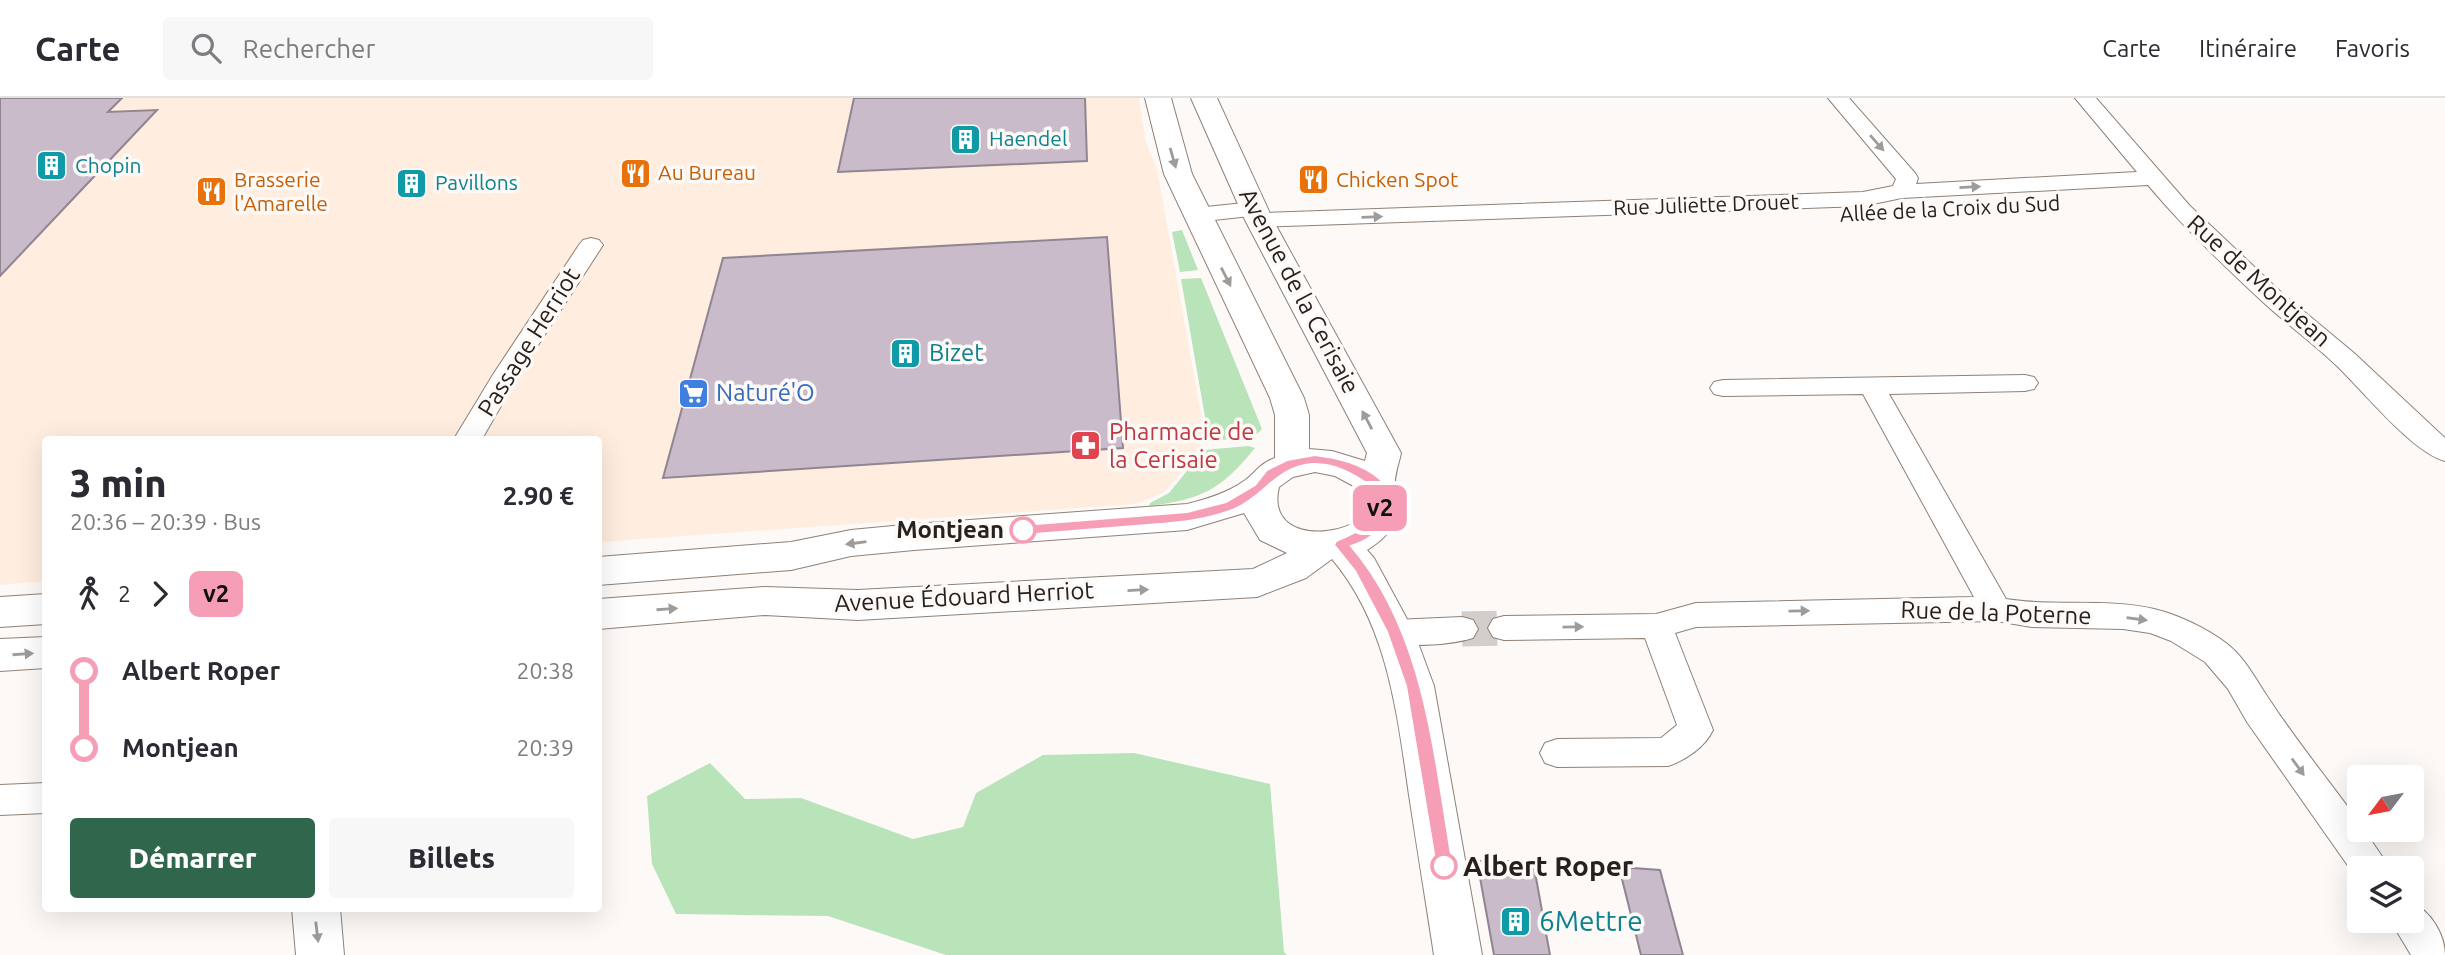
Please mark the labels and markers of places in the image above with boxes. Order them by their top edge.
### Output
building icon: Haendel [949,122,983,156]
place label: Haendel [989,126,1067,150]
building icon: Chopin [35,149,69,183]
place label: Chopin [75,153,142,177]
restaurant icon: Au Bureau [618,156,652,190]
place label: Au Bureau [658,160,756,184]
restaurant icon: Chicken Spot [1296,163,1330,197]
building icon: Pavillons [395,166,429,200]
place label: Brasserie l'Amarelle [234,167,328,215]
place label: Chicken Spot [1336,167,1458,191]
place label: Pavillons [435,170,518,194]
restaurant icon: Brasserie l'Amarelle [194,175,228,209]
building icon: Bizet [889,336,923,370]
place label: Bizet [929,339,984,366]
supermarket icon: Naturé'O [676,376,710,410]
place label: Naturé'O [716,379,815,406]
place label: Pharmacie de la Cerisaie [1109,418,1255,473]
pharmacy icon: Pharmacie de la Cerisaie [1069,429,1103,463]
place label: Montjean [896,516,1004,543]
marker: Montjean [1010,517,1036,543]
place label: Albert Roper [1463,850,1634,881]
marker: Albert Roper [1431,853,1457,879]
building icon: 6Mettre [1499,904,1533,938]
place label: 6Mettre [1539,905,1643,936]

